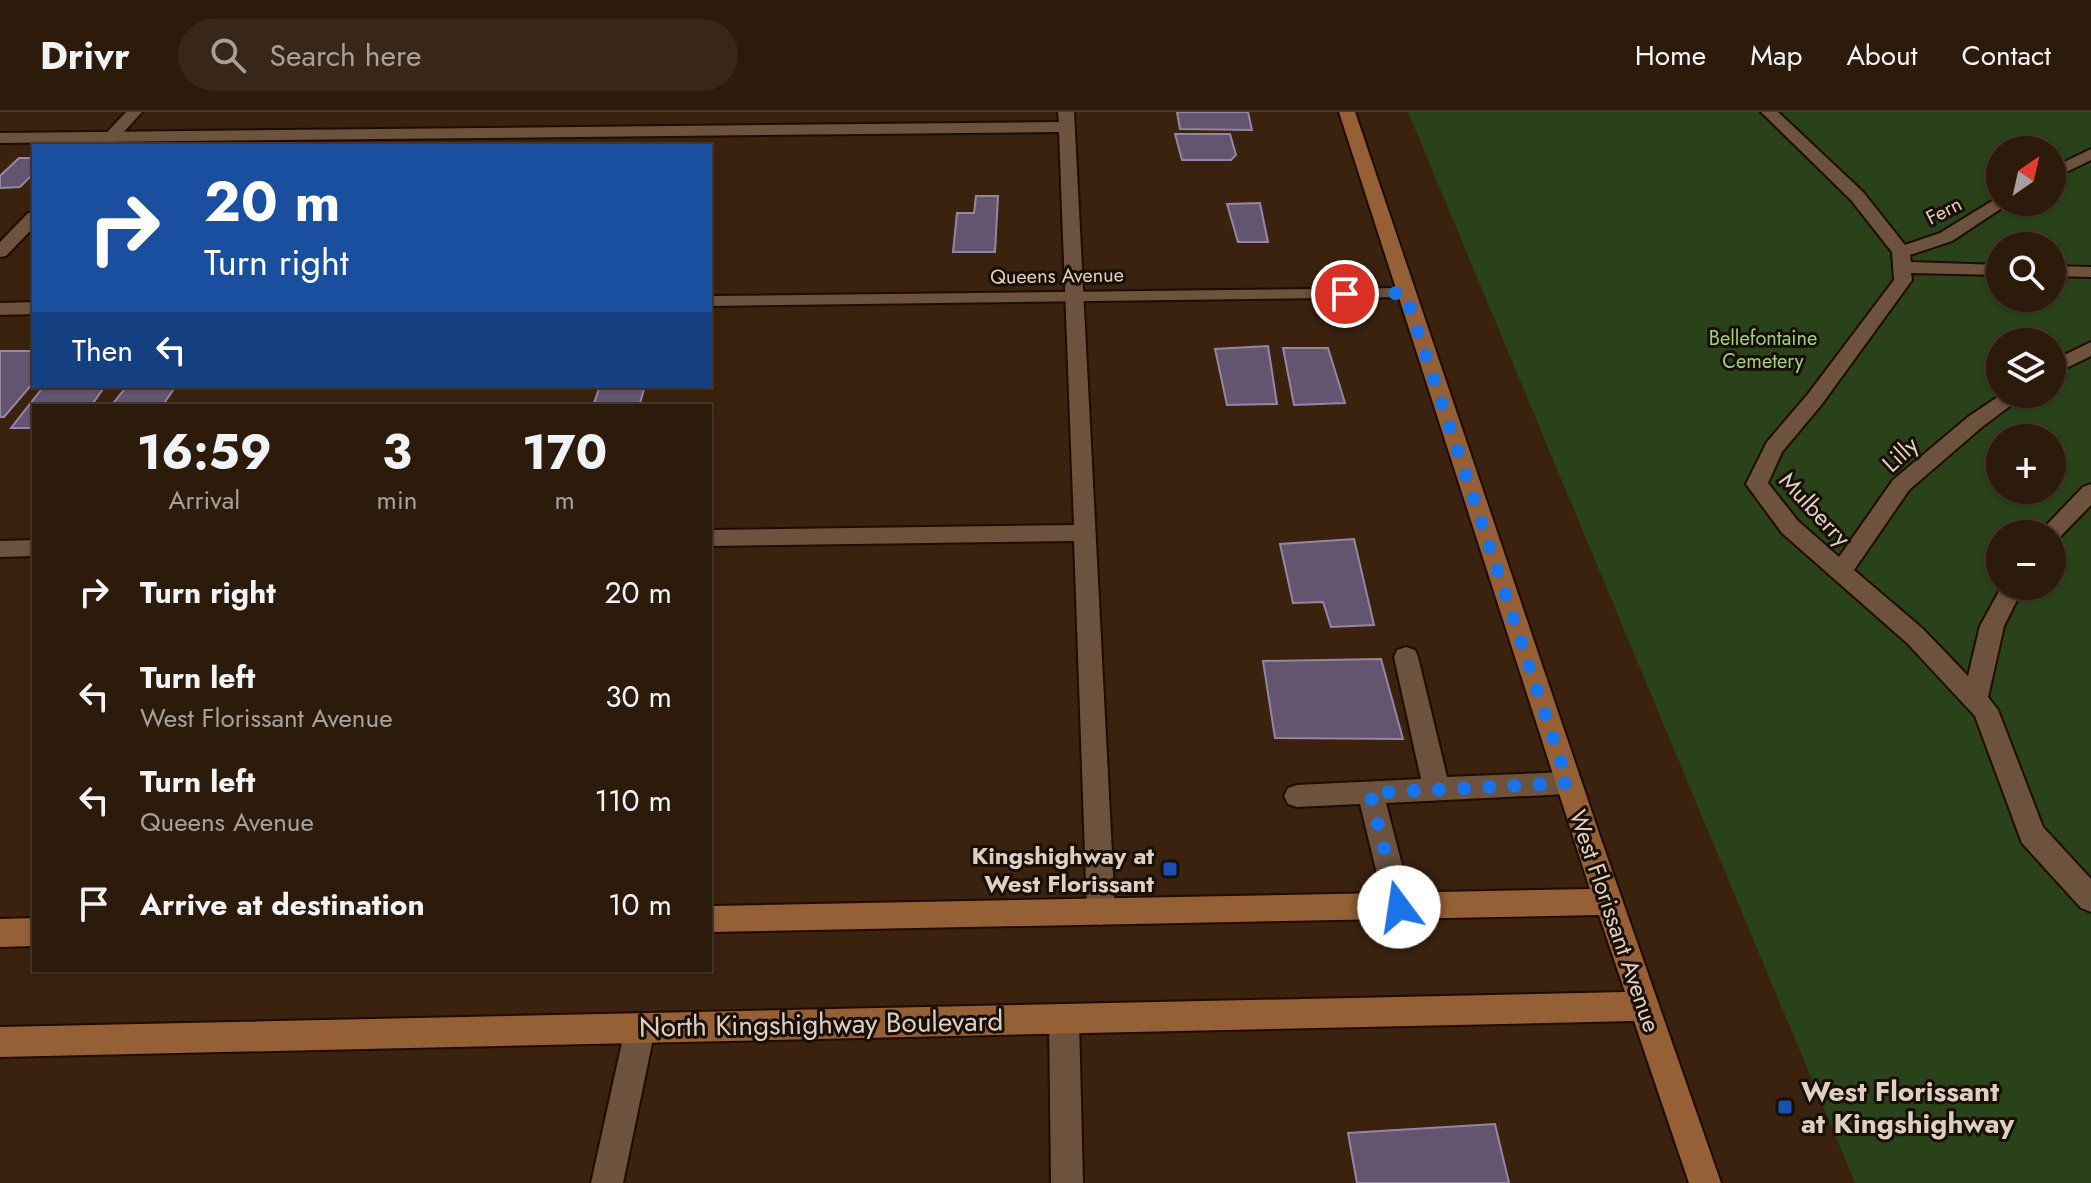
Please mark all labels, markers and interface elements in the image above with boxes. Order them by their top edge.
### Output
search box [178,19,738,91]
text: Drivr [40,28,130,83]
icon: search [206,33,250,77]
text: Search here [270,34,421,77]
text: Home [1635,35,1706,76]
text: Map [1750,35,1802,76]
text: About [1846,35,1918,76]
text: Contact [1962,35,2051,76]
north arrow [1986,136,2066,216]
map controls [1986,136,2066,600]
text: 20 m [204,161,341,242]
icon: right [72,176,176,280]
street label: Fern [1921,190,1967,232]
button: search [1986,232,2066,312]
text: Turn right [204,236,349,288]
street label: Queens Avenue [990,260,1124,292]
pin [1311,260,1379,328]
icon: arrive [1323,272,1367,316]
park label: Bellefontaine Cemetery [1709,324,1817,376]
icon: left [149,328,193,372]
button: layers [1986,328,2066,408]
text: Then [72,329,133,372]
text: 16:59 [137,418,272,487]
text: 3 [382,418,412,487]
text: 170 [522,418,607,487]
button: + [1986,424,2066,504]
street label: Lilly [1874,428,1926,480]
street label: Mulberry [1771,464,1859,555]
text: Arrival [168,481,240,519]
text: min [377,481,417,519]
text: m [555,481,575,519]
button: − [1986,520,2066,600]
icon: right [72,570,116,614]
text: Turn right [140,571,276,614]
text: 20 m [605,571,672,614]
text: Turn left [140,656,255,699]
icon: left [72,674,116,718]
text: 30 m [605,675,672,718]
text: West Florissant Avenue [140,699,393,737]
text: Turn left [140,760,255,803]
icon: left [72,778,116,822]
text: 110 m [595,779,672,822]
text: Queens Avenue [140,803,314,841]
street label: West Florissant Avenue [1561,805,1669,1037]
place label: Kingshighway at West Florissant [971,838,1154,901]
marker: Kingshighway at West Florissant [1161,860,1179,878]
position arrow [1357,865,1441,949]
icon: arrive [72,882,116,926]
text: Arrive at destination [140,883,425,926]
text: 10 m [608,883,672,926]
street label: North Kingshighway Boulevard [638,1000,1004,1048]
place label: West Florissant at Kingshighway [1801,1071,2014,1144]
marker: West Florissant at Kingshighway [1776,1098,1794,1116]

